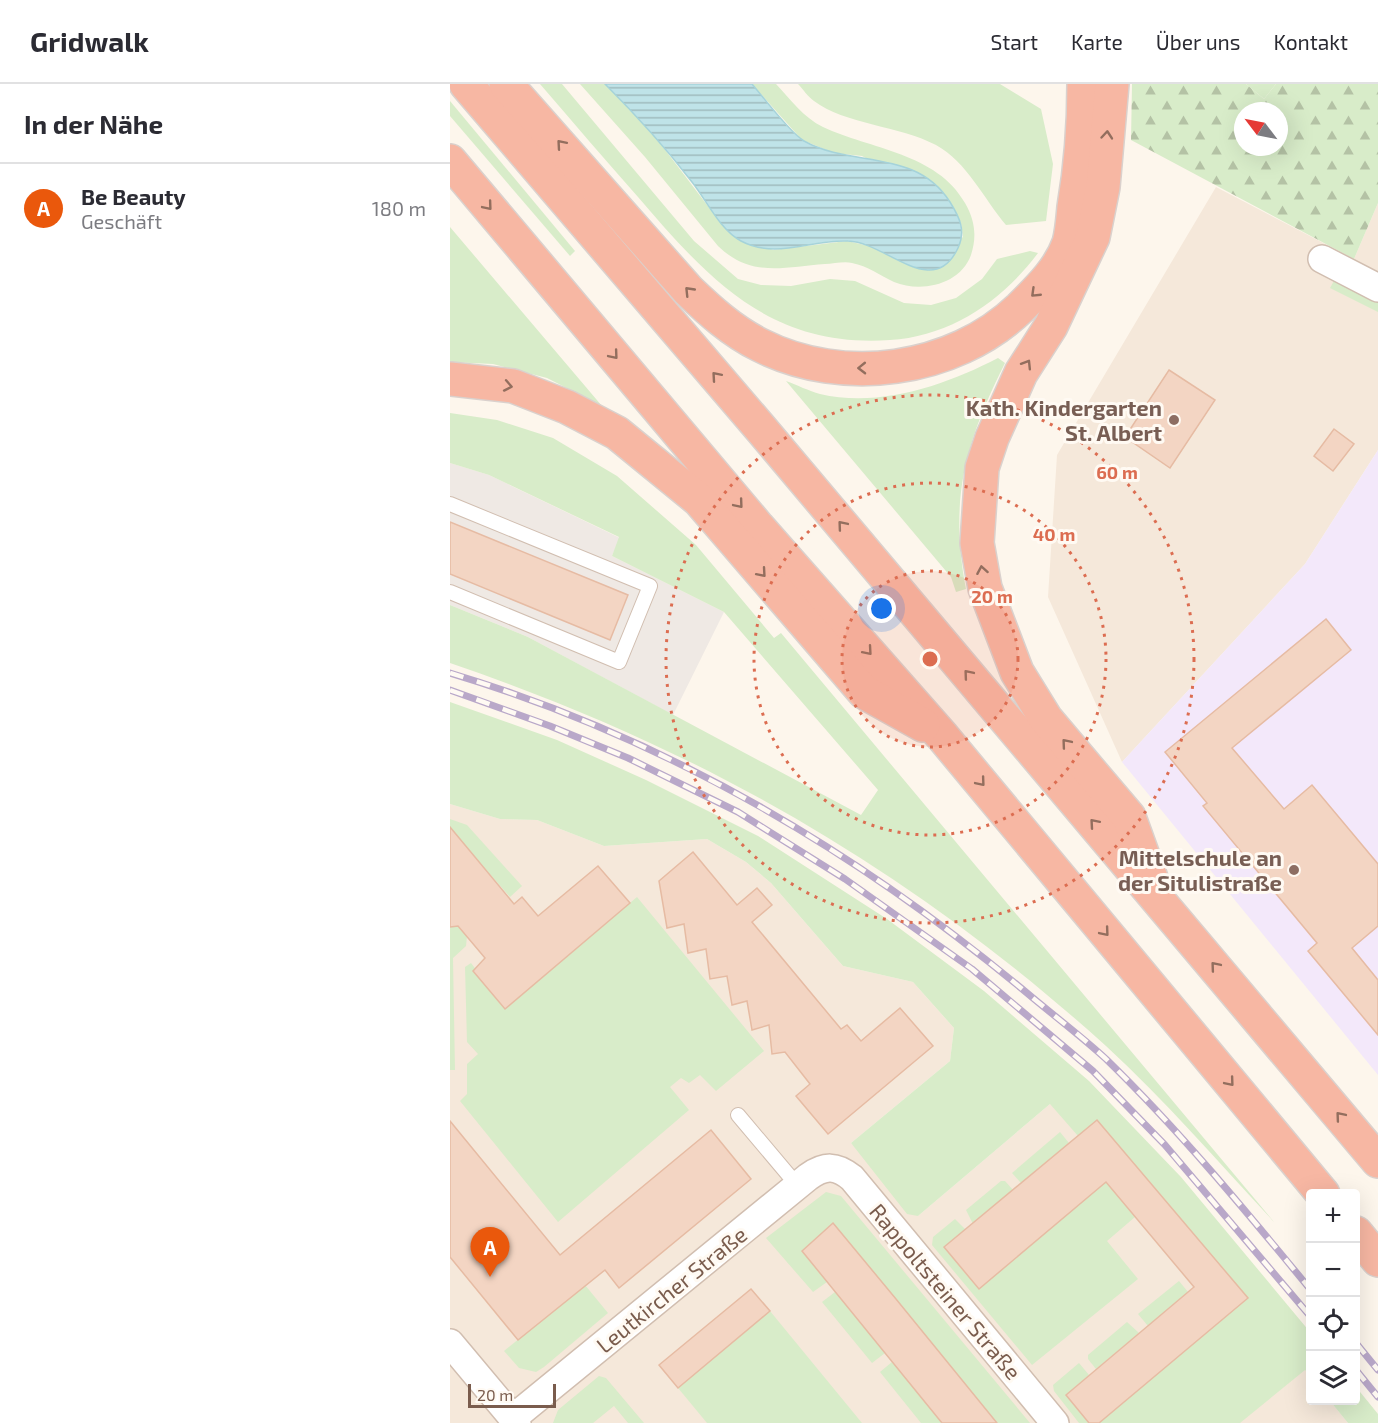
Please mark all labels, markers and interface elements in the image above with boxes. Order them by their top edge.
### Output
text: Gridwalk [30,24,149,58]
text: Start [991,29,1038,54]
text: Karte [1071,29,1123,54]
text: Über uns [1156,29,1241,54]
text: Kontakt [1274,29,1348,54]
north arrow [1234,102,1288,156]
text: In der Nähe [24,108,163,139]
one-way arrow [1100,131,1113,140]
one-way arrow [557,140,568,151]
text: Be Beauty [81,183,186,209]
text: A [37,196,50,220]
text: 180 m [372,196,426,220]
one-way arrow [481,199,492,210]
text: Geschäft [81,209,162,233]
one-way arrow [1032,285,1043,296]
one-way arrow [686,287,697,298]
one-way arrow [606,348,617,359]
one-way arrow [1019,360,1031,370]
one-way arrow [858,362,867,374]
one-way arrow [712,372,723,383]
one-way arrow [503,379,513,392]
place label: Kath. Kindergarten St. Albert [966,394,1162,445]
marker: Kath. Kindergarten St. Albert [1167,413,1181,427]
text: 60 m [1096,461,1138,483]
one-way arrow [732,497,743,508]
one-way arrow [838,521,849,532]
text: 40 m [1033,523,1075,545]
one-way arrow [976,565,988,575]
one-way arrow [754,566,765,577]
text: 20 m [971,585,1013,607]
your location [867,594,896,623]
one-way arrow [861,644,872,655]
centre of rings [920,649,940,669]
one-way arrow [964,670,975,681]
one-way arrow [1062,739,1073,750]
one-way arrow [973,775,984,786]
one-way arrow [1090,819,1101,830]
place label: Mittelschule an der Situlistraße [1118,844,1282,895]
marker: Mittelschule an der Situlistraße [1287,863,1301,877]
one-way arrow [1098,925,1109,936]
one-way arrow [1211,962,1222,973]
one-way arrow [1223,1075,1234,1086]
one-way arrow [1337,1112,1348,1123]
map controls [1306,1189,1360,1405]
button: + [1306,1189,1360,1243]
street label: Rappoltsteiner Straße [865,1198,1027,1384]
street label: Leutkircher Straße [591,1220,751,1358]
pin: A [470,1228,510,1277]
button: − [1306,1243,1360,1297]
button: locate [1306,1297,1360,1351]
button: layers [1306,1351,1360,1405]
scale bar [468,1381,556,1408]
text: 20 m [477,1385,513,1404]

